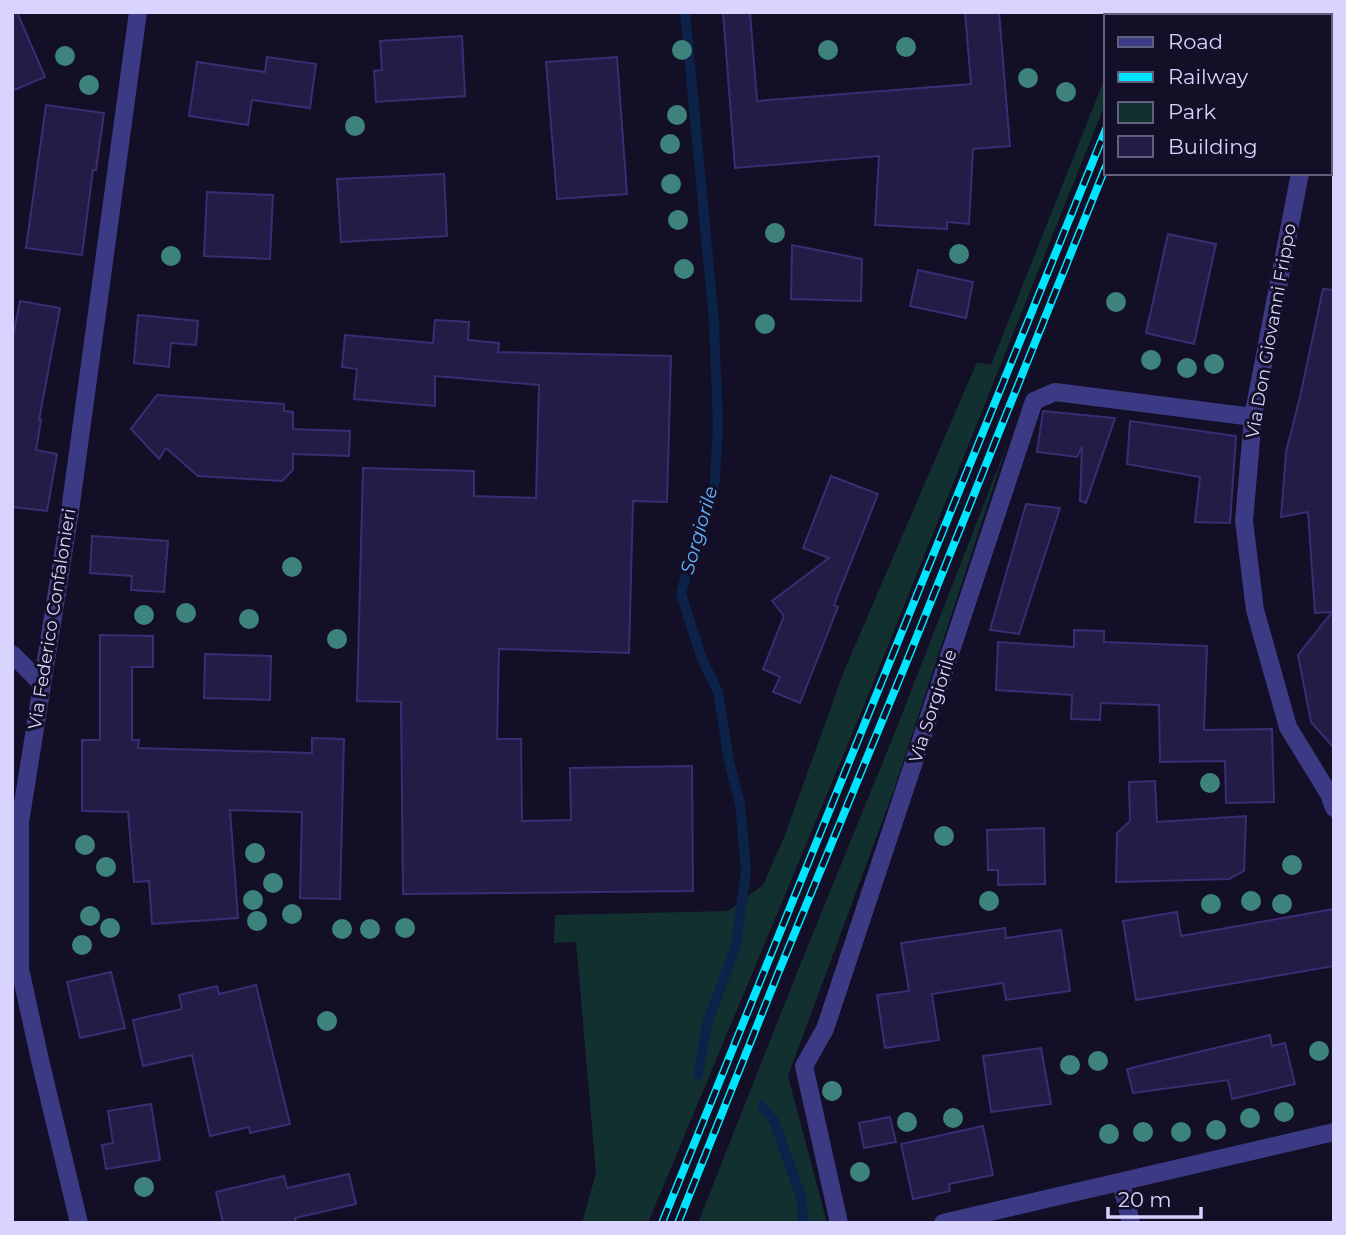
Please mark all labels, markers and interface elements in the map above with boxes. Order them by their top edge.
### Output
legend [1104,14,1332,175]
text: Road [1168,29,1223,54]
text: Railway [1168,64,1249,89]
text: Park [1168,99,1216,124]
text: Building [1168,134,1258,159]
street label: Via Don Giovanni Frippo [1241,222,1301,440]
water label: Sorgiorile [676,483,722,577]
street label: Via Federico Confalonieri [24,507,80,731]
street label: Via Sorgiorile [904,646,962,765]
scale bar [1108,1176,1201,1220]
text: 20 m [1118,1187,1172,1212]

